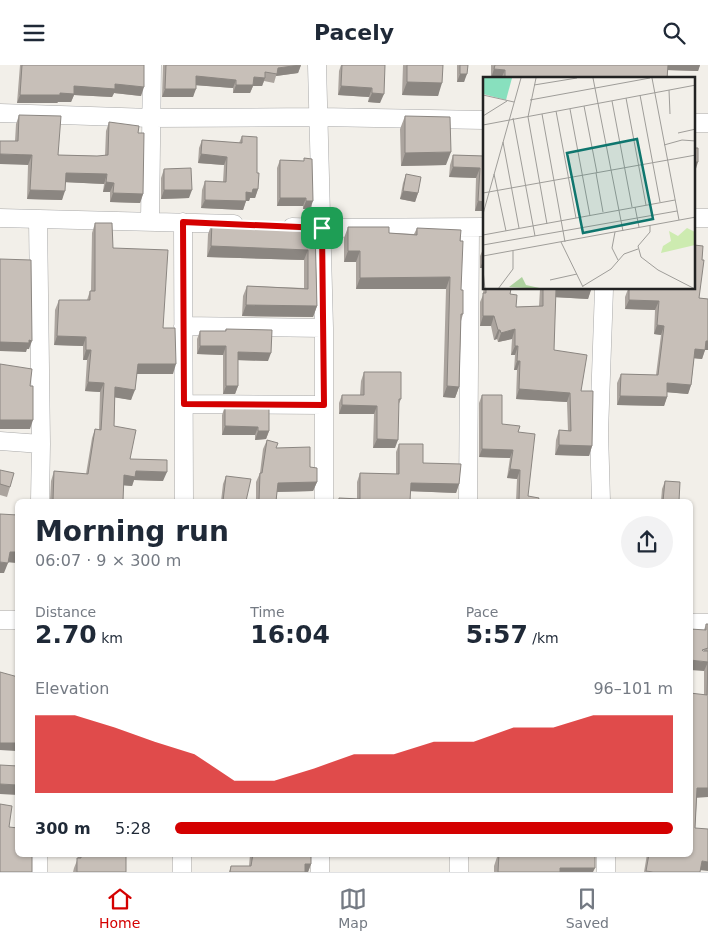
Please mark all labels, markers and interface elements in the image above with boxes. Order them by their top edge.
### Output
icon: menu [20,19,48,47]
icon: search [660,19,688,47]
text: Pacely [314,20,394,45]
inset map [483,77,696,290]
pin [301,207,343,249]
icon: arrive [308,214,336,242]
text: Morning run [35,515,229,548]
button: share [621,516,673,568]
text: 06:07 · 9 × 300 m [35,551,181,570]
text: Distance [35,604,96,620]
text: Time [250,604,285,620]
text: Pace [466,604,498,620]
text: 2.70 [35,620,97,649]
text: 16:04 [250,620,330,649]
text: 5:57 [466,620,528,649]
text: km [97,630,123,646]
text: /km [528,630,559,646]
text: Elevation [35,679,109,698]
text: 96–101 m [593,679,673,698]
text: 300 m [35,819,91,838]
text: 5:28 [115,819,151,838]
tab: Home [99,885,140,931]
tab: Map [338,885,368,931]
tab: Saved [566,885,609,931]

